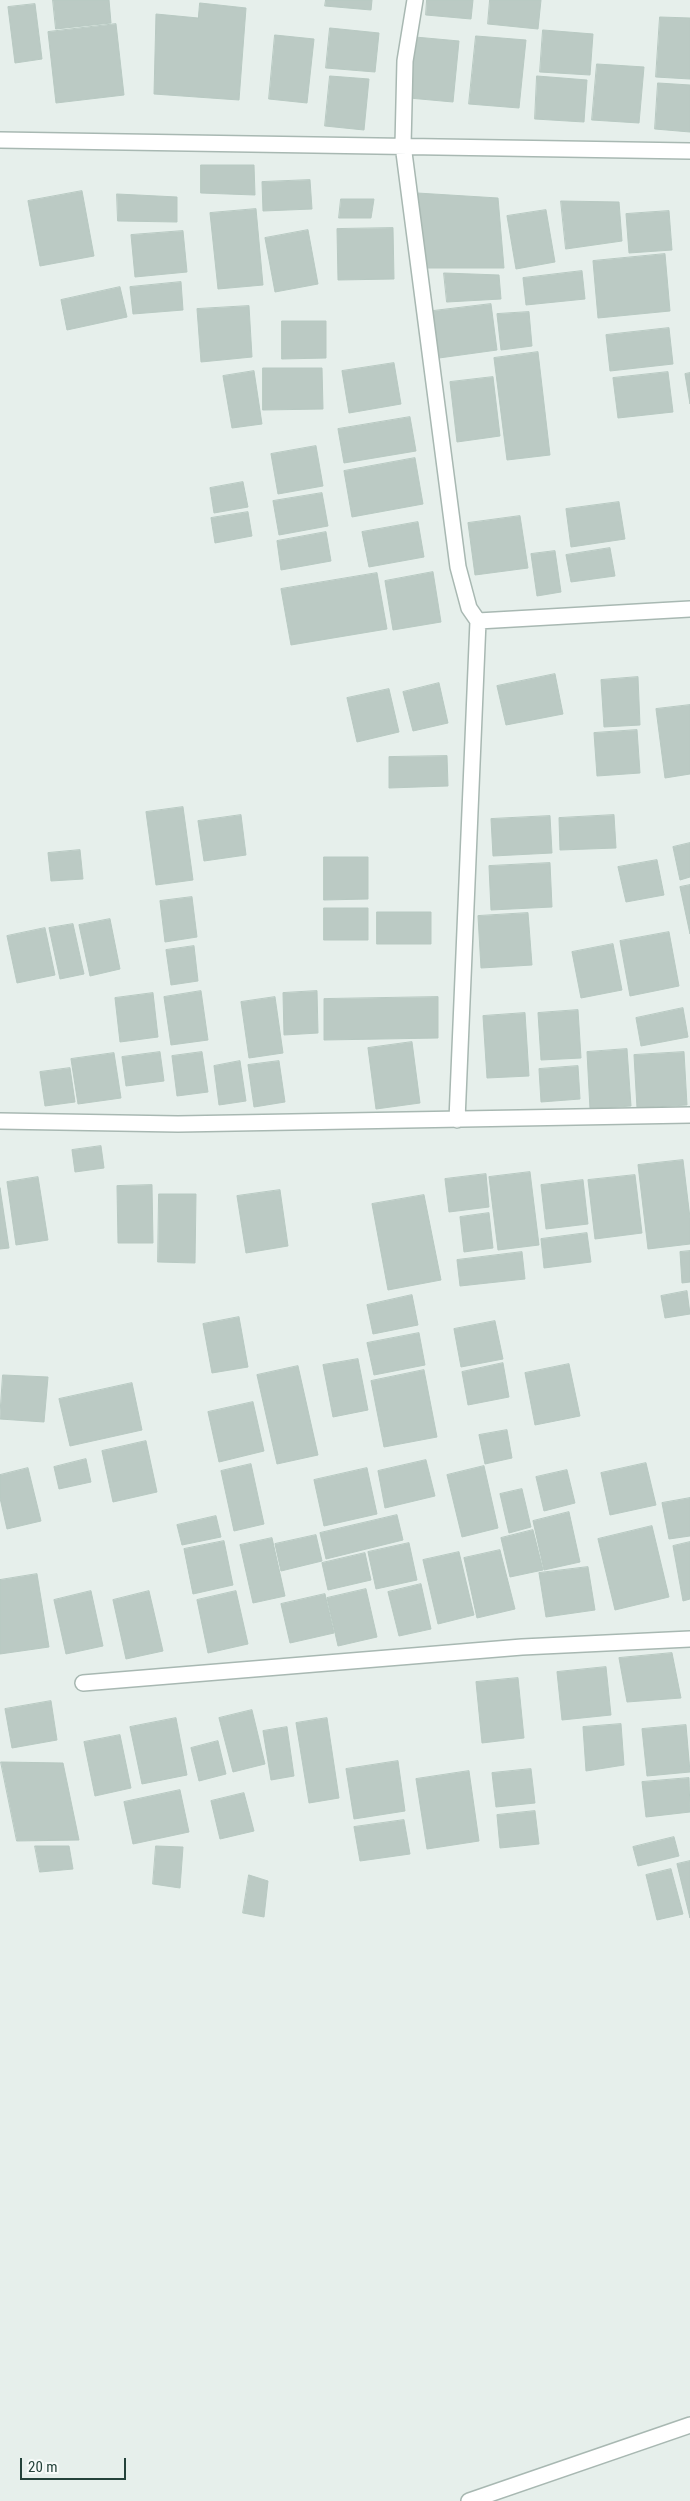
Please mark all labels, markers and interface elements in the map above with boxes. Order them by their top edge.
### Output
scale bar [22,2448,129,2480]
text: 20 m [28,2458,58,2476]

